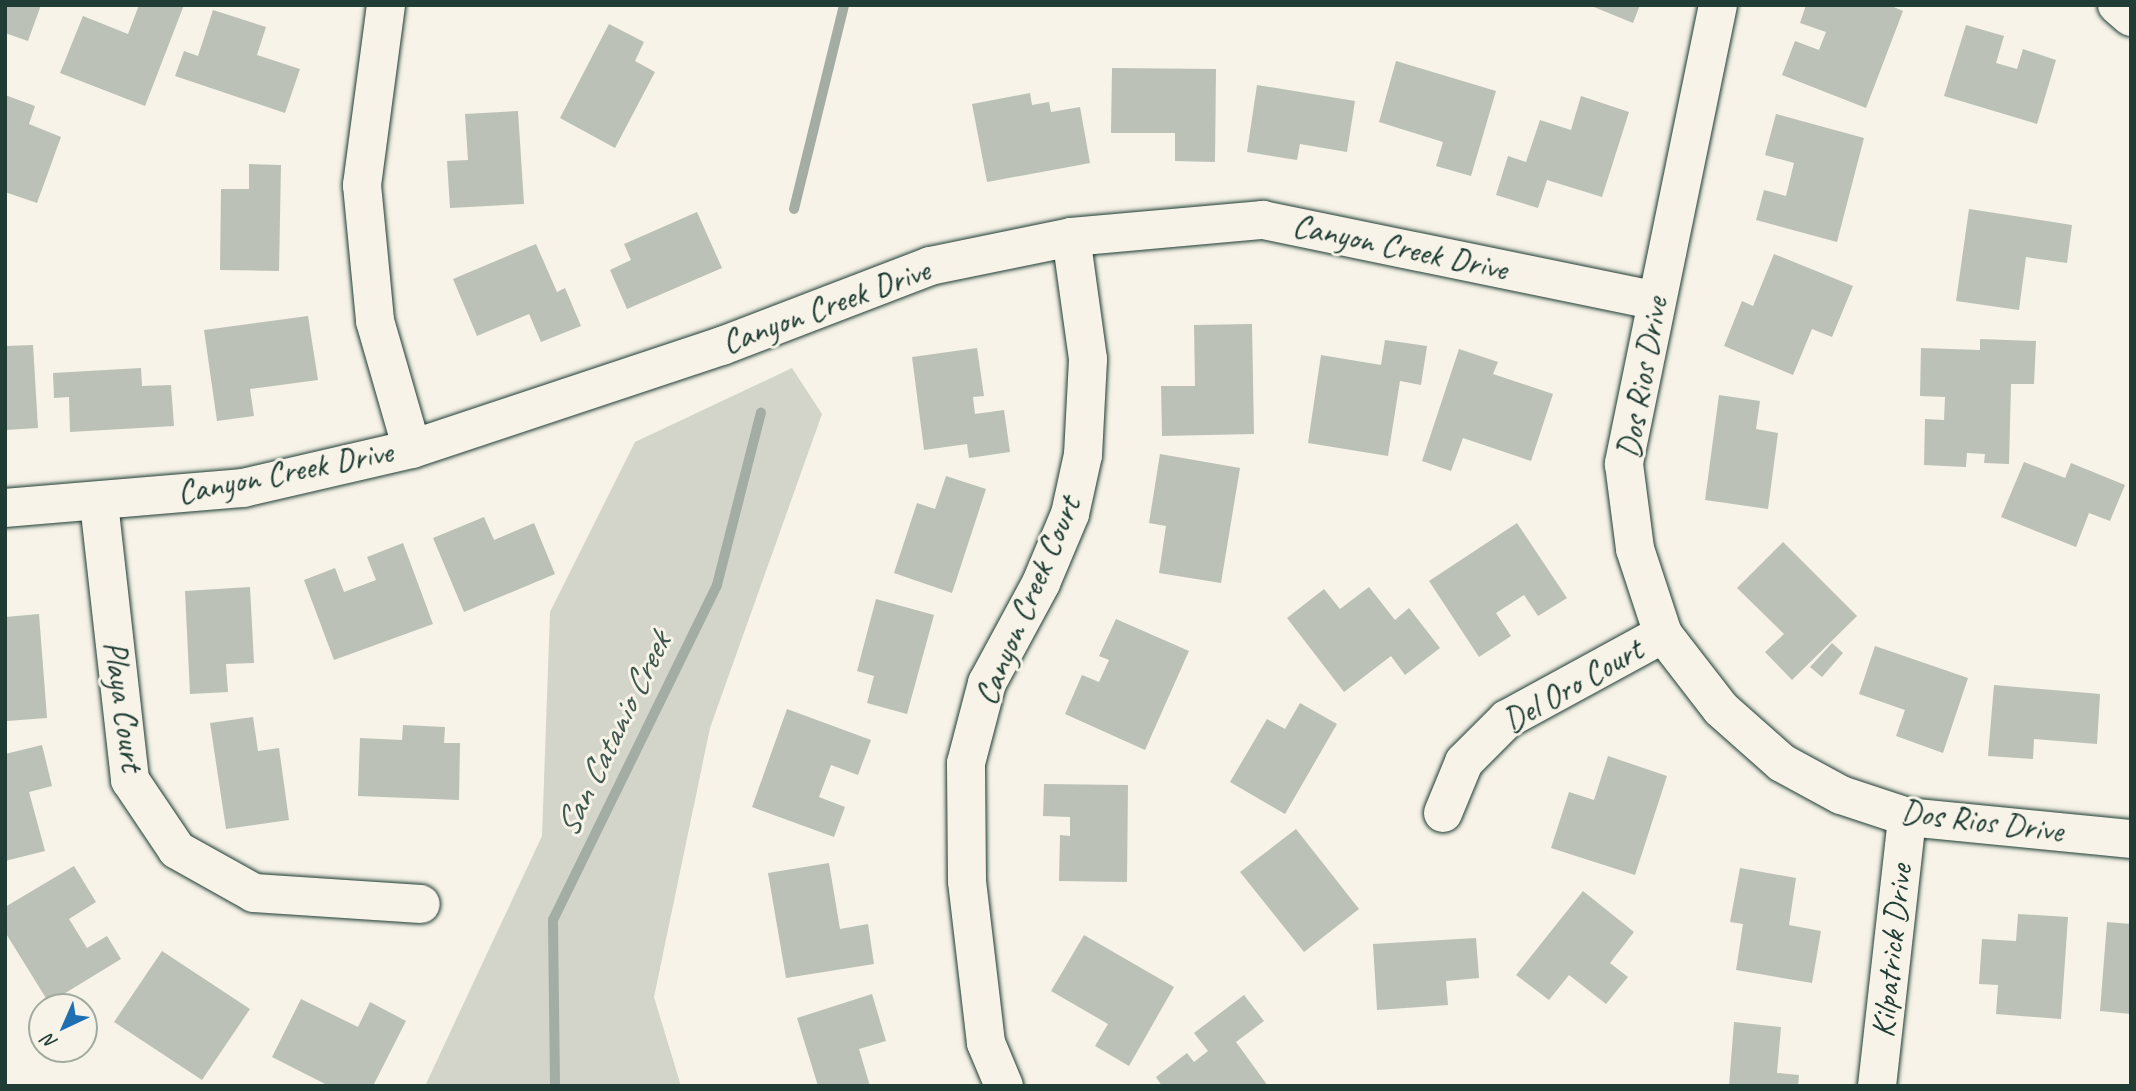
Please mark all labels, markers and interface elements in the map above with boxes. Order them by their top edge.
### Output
street label: Canyon Creek Drive [1289,206,1511,290]
street label: Canyon Creek Drive [716,251,936,363]
street label: Dos Rios Drive [1609,294,1677,462]
street label: Canyon Creek Drive [174,433,396,513]
street label: Canyon Creek Court [966,491,1090,711]
water label: San Catanio Creek [546,626,680,844]
street label: Del Oro Court [1496,630,1650,742]
street label: Playa Court [94,639,152,773]
street label: Dos Rios Drive [1898,792,2066,852]
street label: Kilpatrick Drive [1863,862,1921,1040]
north arrow [28,993,98,1063]
text: N [37,1029,62,1054]

